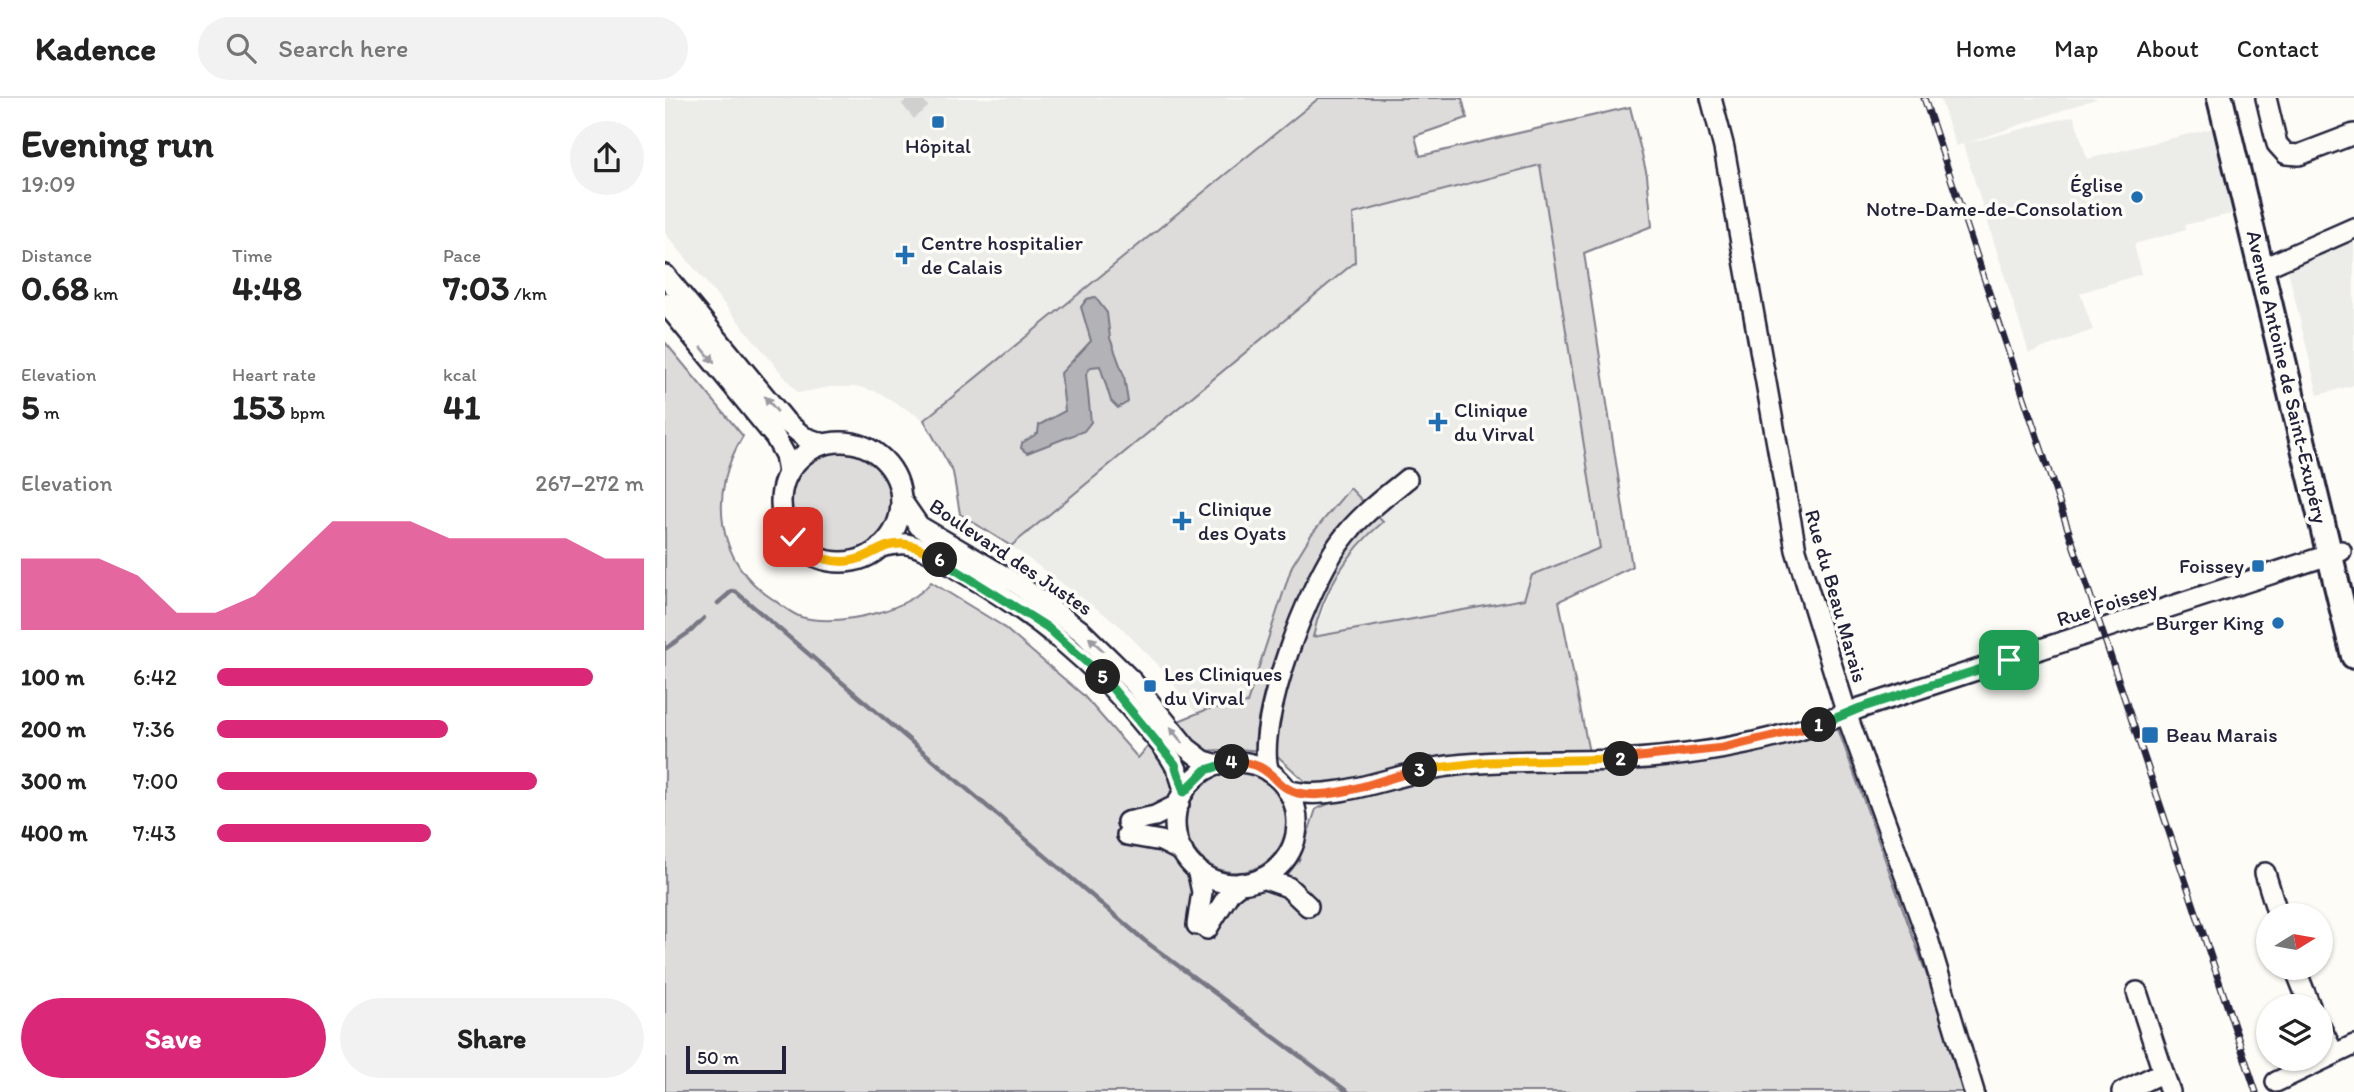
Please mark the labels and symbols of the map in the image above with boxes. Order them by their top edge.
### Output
marker: Hôpital [930,114,946,130]
place label: Hôpital [905,133,971,158]
place label: Église Notre-Dame-de-Consolation [1866,172,2123,221]
marker: Église Notre-Dame-de-Consolation [2129,189,2145,205]
street label: Avenue Antoine de Saint-Exupéry [2242,228,2333,526]
place label: Centre hospitalier de Calais [921,230,1084,279]
marker: Centre hospitalier de Calais [895,245,915,265]
one-way arrow [701,346,716,364]
one-way arrow [764,396,779,413]
place label: Clinique du Virval [1454,397,1534,446]
marker: Clinique du Virval [1428,412,1448,432]
street label: Boulevard des Justes [925,493,1098,620]
place label: Clinique des Oyats [1198,496,1286,545]
pin [763,507,823,567]
street label: Rue du Beau Marais [1800,507,1873,685]
marker: Clinique des Oyats [1172,511,1192,531]
pin: 6 [923,542,957,578]
place label: Foissey [2179,553,2244,578]
marker: Foissey [2250,558,2266,574]
street label: Rue Foissey [2053,575,2160,632]
place label: Burger King [2155,610,2264,635]
marker: Burger King [2270,615,2286,631]
pin [1979,630,2039,690]
one-way arrow [1088,637,1105,653]
pin: 5 [1085,660,1121,694]
place label: Les Cliniques du Virval [1164,661,1282,710]
marker: Les Cliniques du Virval [1142,678,1158,694]
pin: 1 [1801,708,1837,742]
place label: Beau Marais [2166,722,2278,747]
marker: Beau Marais [2140,725,2160,745]
one-way arrow [1168,726,1184,744]
pin: 2 [1604,742,1639,776]
pin: 4 [1215,744,1249,780]
pin: 3 [1403,752,1437,788]
north arrow [2256,903,2333,980]
scale bar [686,1043,786,1075]

